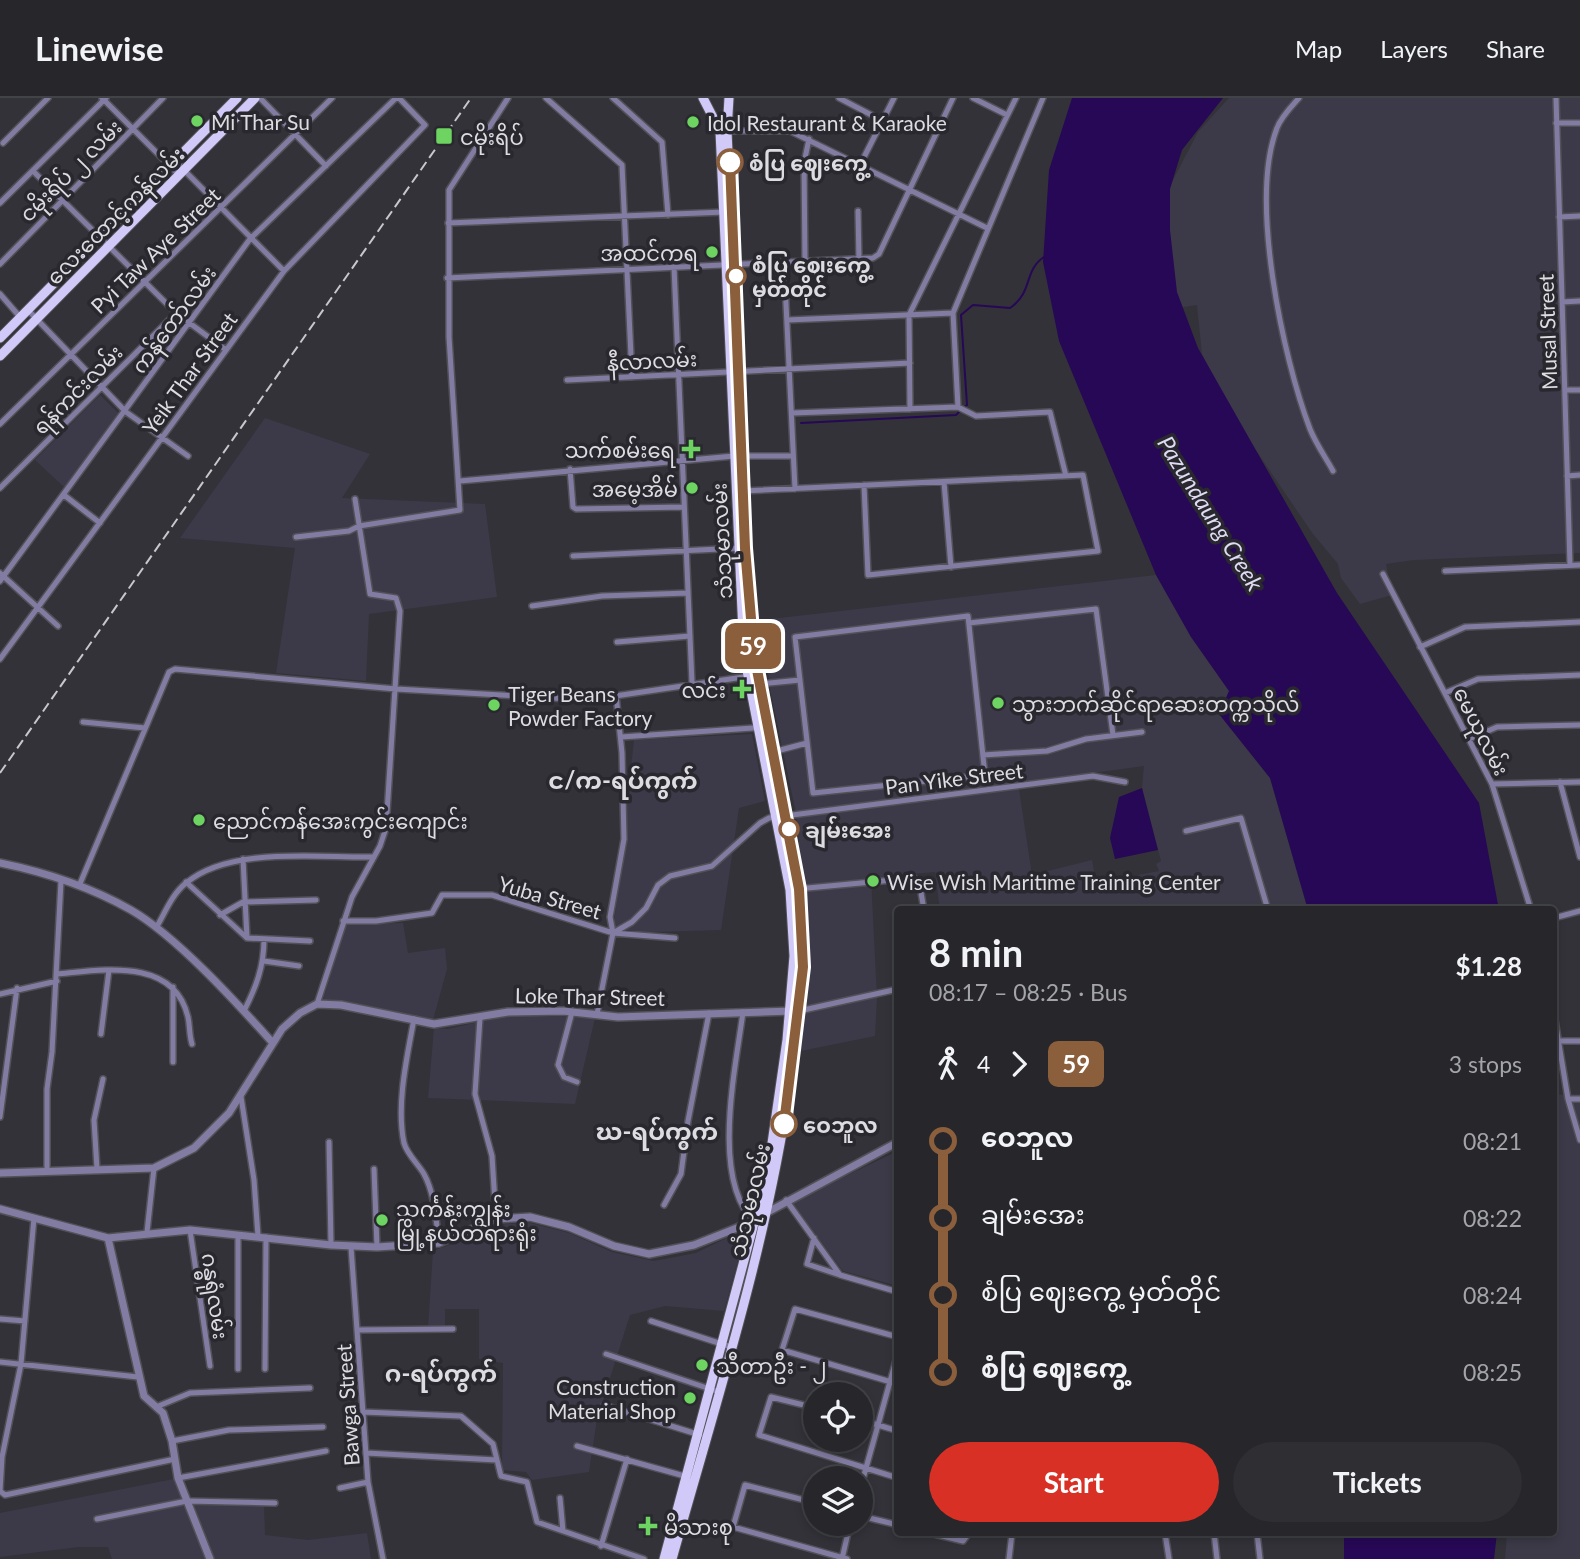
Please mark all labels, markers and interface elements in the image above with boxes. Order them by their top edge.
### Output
text: Linewise [35,28,164,68]
text: Map [1295,34,1342,63]
text: Layers [1380,34,1448,63]
text: Share [1486,34,1545,63]
place label: Mi Thar Su [211,109,310,134]
place label: Idol Restaurant & Karaoke [707,110,947,135]
street label: ငမိုးရိပ် ၂ လမ်း [12,112,130,230]
marker: Mi Thar Su [189,113,205,129]
marker: Idol Restaurant & Karaoke [685,114,701,130]
place label: ငမိုးရိပ် [460,122,524,155]
marker: ငမိုးရိပ် [434,126,454,146]
street label: လေးထောင့်ကန်လမ်း [40,140,193,293]
marker: စံပြ ဈေးကွေ့ [717,149,743,175]
place label: စံပြ ဈေးကွေ့ [749,149,871,181]
street label: Pyi Taw Aye Street [85,182,225,318]
place label: အထင်ကရ [600,238,700,271]
marker: အထင်ကရ [704,244,720,260]
place label: စံပြ ဈေးကွေ့ မှတ်တိုင် [752,251,874,307]
street label: ကန်တော်လမ်း [124,259,225,381]
marker: စံပြ ဈေးကွေ့ မှတ်တိုင် [726,266,746,286]
street label: Musal Street [1532,273,1562,390]
street label: Yeik Thar Street [136,307,242,439]
street label: ရန်ကင်းလမ်း [26,338,131,443]
street label: နီလာလမ်း [606,343,698,381]
water label: Pazundaung Creek [1152,430,1270,597]
place label: သက်စမ်းရေ [565,435,677,468]
marker: သက်စမ်းရေ [681,439,701,459]
place label: အမေ့အိမ် [592,474,678,505]
marker: အမေ့အိမ် [684,480,700,496]
street label: သံသုမာလမ်း [703,482,743,600]
line badge: 59 [722,623,784,669]
text: 59 [739,631,767,660]
place label: လင်း [681,675,726,702]
marker: လင်း [732,679,752,699]
place label: Tiger Beans Powder Factory [508,681,652,730]
street label: မေယုလမ်း [1444,682,1517,782]
place label: သွားဘက်‌ဆိုင်ရာဆေးတက္ကသိုလ် [1012,689,1299,722]
marker: သွားဘက်‌ဆိုင်ရာဆေးတက္ကသိုလ် [990,695,1006,711]
marker: Tiger Beans Powder Factory [486,697,502,713]
street label: Pan Yike Street [884,757,1025,799]
district label: င/က-ရပ်ကွက် [548,765,698,800]
place label: ညောင်ကန်အေးကွင်းကျောင်း [213,806,468,840]
marker: ညောင်ကန်အေးကွင်းကျောင်း [191,812,207,828]
place label: ချမ်းအေး [805,815,891,849]
marker: ချမ်းအေး [779,819,799,839]
place label: Wise Wish Maritime Training Center [887,869,1221,894]
street label: Yuba Street [496,870,605,924]
marker: Wise Wish Maritime Training Center [865,873,881,889]
text: 8 min [929,929,1023,975]
text: $1.28 [1456,950,1522,982]
text: 08:17 – 08:25 · Bus [929,978,1128,1006]
street label: Loke Thar Street [515,982,666,1010]
icon: walk [929,1045,967,1083]
icon: forward [1000,1045,1038,1083]
text: 59 [1062,1049,1090,1078]
text: 4 [977,1050,990,1078]
text: 3 stops [1449,1050,1522,1078]
marker: ဝေဘူလ [771,1111,797,1137]
place label: ဝေဘူလ [803,1112,878,1143]
district label: ဃ-ရပ်ကွက် [596,1116,718,1151]
text: ဝေဘူလ [981,1121,1073,1153]
text: 08:21 [1463,1127,1522,1155]
street label: သံသုမာလမ်း [722,1140,780,1261]
place label: သင်္ကန်းကျွန်း မြို့နယ်တရားရုံး [396,1194,537,1251]
text: ချမ်းအေး [981,1198,1085,1230]
text: 08:22 [1463,1204,1522,1232]
marker: သင်္ကန်းကျွန်း မြို့နယ်တရားရုံး [374,1212,390,1228]
street label: ဂန္ဓရုံလမ်း [191,1251,236,1342]
text: စံပြ ဈေးကွေ့ မှတ်တိုင် [981,1275,1221,1307]
text: 08:24 [1463,1281,1522,1309]
street label: Bawga Street [330,1343,364,1467]
place label: သီတာဦး - ၂ [716,1351,827,1384]
text: စံပြ ဈေးကွေ့ [981,1352,1128,1384]
marker: သီတာဦး - ၂ [694,1357,710,1373]
district label: ဂ-ရပ်ကွက် [385,1358,497,1393]
text: 08:25 [1463,1358,1522,1386]
place label: Construction Material Shop [548,1374,676,1423]
map controls [803,1382,873,1536]
button: locate [803,1382,873,1452]
marker: Construction Material Shop [682,1390,698,1406]
button: Start [929,1442,1219,1522]
button: Tickets [1233,1442,1522,1522]
button: layers [803,1466,873,1536]
place label: မိသားစု [664,1512,733,1545]
marker: မိသားစု [638,1516,658,1536]

